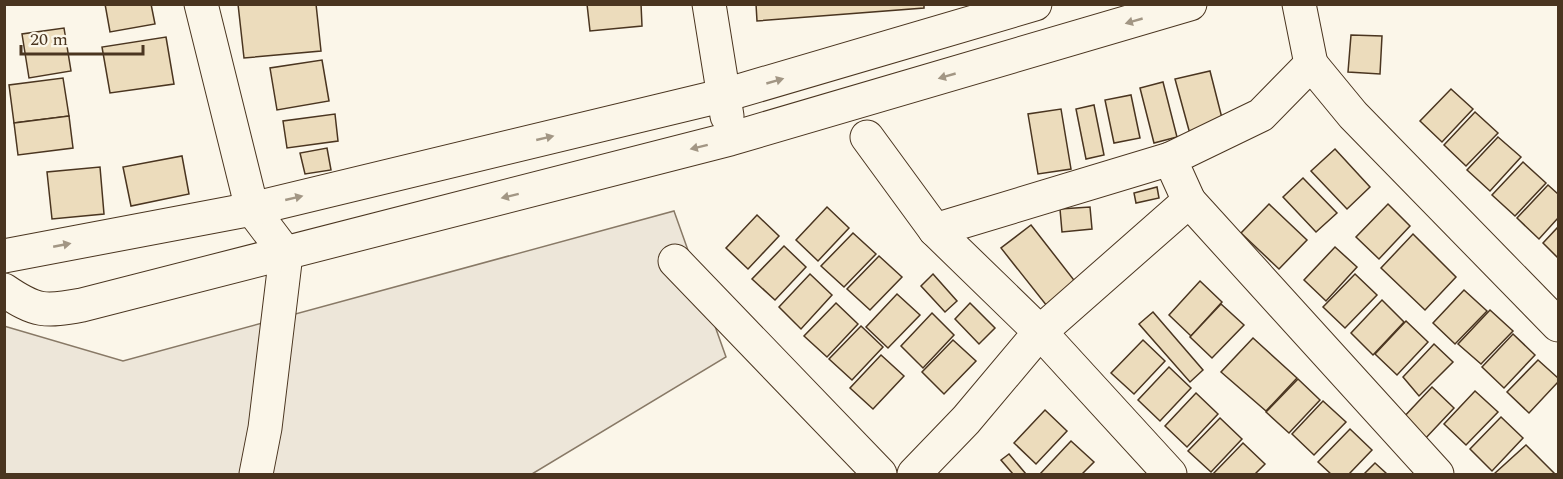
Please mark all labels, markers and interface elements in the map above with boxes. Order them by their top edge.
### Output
one-way arrow [1125,17,1143,26]
scale bar [21,18,142,56]
text: 20 m [30,26,68,53]
one-way arrow [938,71,956,81]
one-way arrow [766,76,784,85]
one-way arrow [536,133,554,143]
one-way arrow [690,142,708,152]
one-way arrow [501,191,519,201]
one-way arrow [285,193,304,203]
one-way arrow [53,240,72,249]

